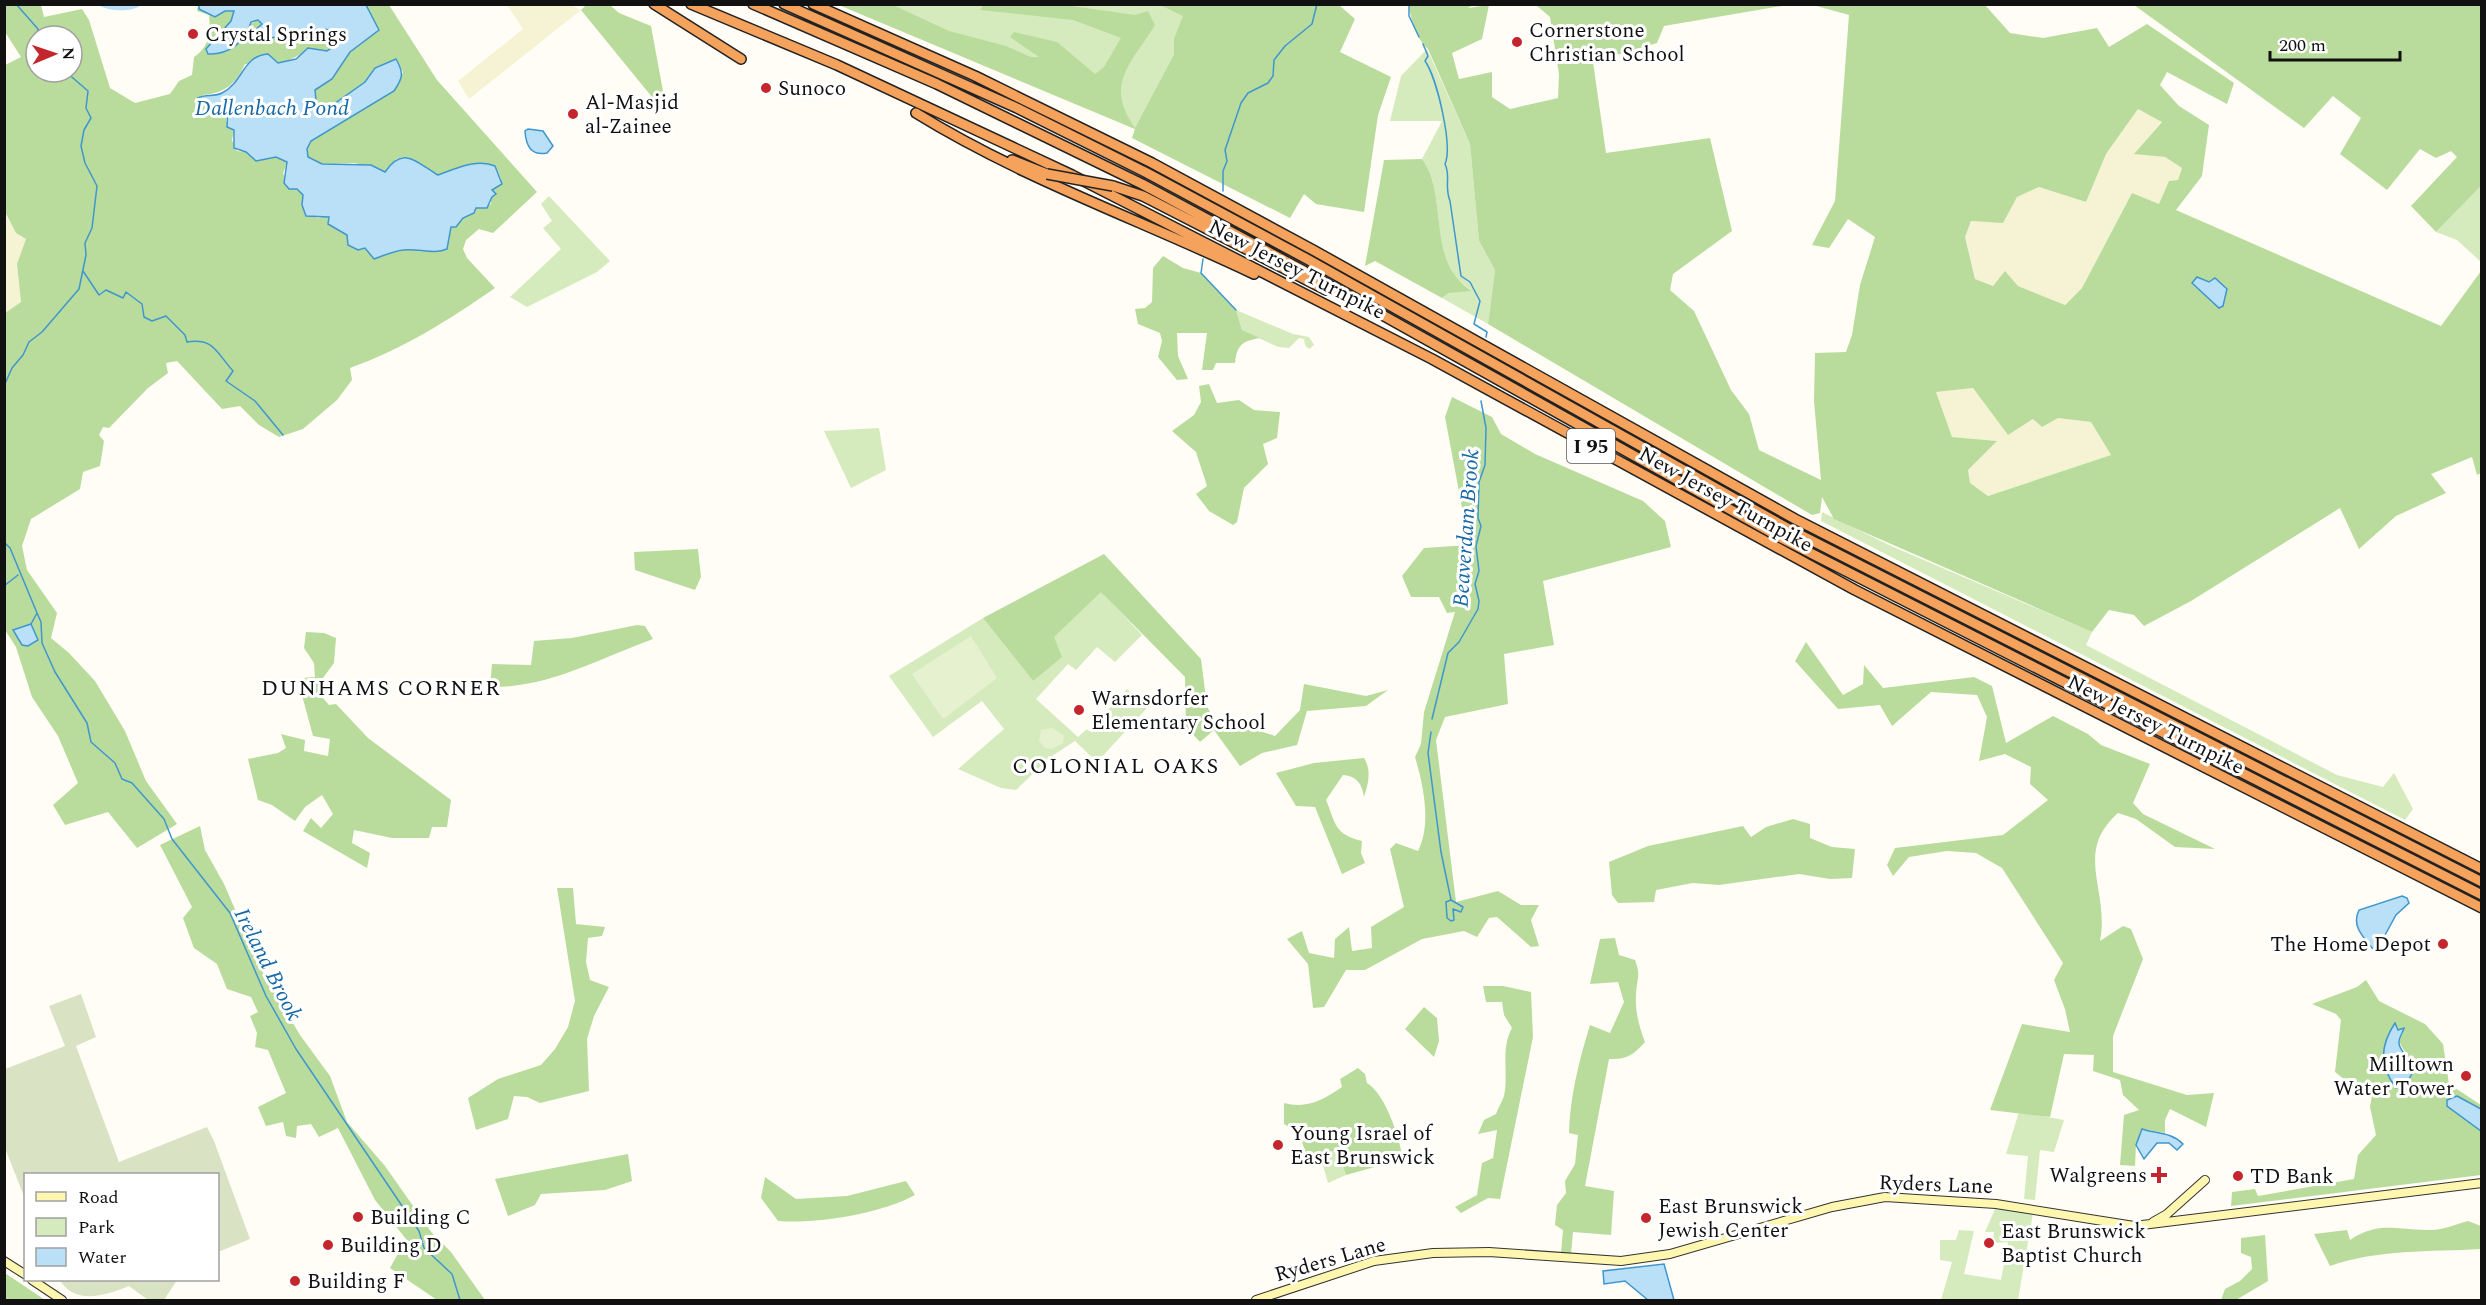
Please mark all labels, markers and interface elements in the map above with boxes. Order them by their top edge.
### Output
place label: Cornerstone Christian School [1529,15,1685,71]
place label: Crystal Springs [205,19,347,51]
north arrow [24,24,84,84]
scale bar [2270,24,2400,62]
marker: Crystal Springs [186,27,200,41]
text: 200 m [2279,32,2326,59]
marker: Cornerstone Christian School [1510,35,1524,49]
text: N [56,47,80,60]
place label: Sunoco [778,73,846,105]
marker: Sunoco [759,81,773,95]
place label: Al-Masjid al-Zainee [585,87,679,143]
water label: Dallenbach Pond [195,92,349,125]
marker: Al-Masjid al-Zainee [566,107,580,121]
street label: New Jersey Turnpike [1202,211,1391,328]
road number: I 95 [1567,429,1615,463]
street label: New Jersey Turnpike [1632,439,1819,561]
water label: Beaverdam Brook [1445,448,1488,608]
street label: New Jersey Turnpike [2061,666,2250,783]
district label: DUNHAMS CORNER [261,672,501,705]
place label: Warnsdorfer Elementary School [1091,683,1266,739]
marker: Warnsdorfer Elementary School [1072,703,1086,717]
district label: COLONIAL OAKS [1012,750,1220,783]
water label: Ireland Brook [225,902,310,1027]
place label: The Home Depot [2270,929,2431,961]
marker: The Home Depot [2436,937,2450,951]
place label: Milltown Water Tower [2334,1049,2454,1105]
marker: Milltown Water Tower [2459,1069,2473,1083]
place label: Young Israel of East Brunswick [1290,1118,1435,1174]
marker: Young Israel of East Brunswick [1271,1138,1285,1152]
place label: Walgreens [2049,1160,2147,1192]
place label: TD Bank [2250,1161,2334,1193]
street label: Ryders Lane [1878,1167,1994,1203]
marker: Walgreens [2152,1168,2166,1182]
marker: TD Bank [2231,1169,2245,1183]
legend [24,1173,219,1281]
text: Road [78,1184,119,1211]
place label: East Brunswick Jewish Center [1658,1191,1803,1247]
place label: Building C [370,1202,471,1234]
marker: Building C [351,1210,365,1224]
marker: East Brunswick Jewish Center [1639,1211,1653,1225]
text: Park [78,1214,115,1241]
place label: East Brunswick Baptist Church [2001,1216,2146,1272]
street label: Ryders Lane [1271,1229,1390,1291]
place label: Building D [340,1230,442,1262]
marker: East Brunswick Baptist Church [1982,1236,1996,1250]
marker: Building D [321,1238,335,1252]
text: Water [78,1244,126,1271]
place label: Building F [307,1266,405,1298]
marker: Building F [288,1274,302,1288]

